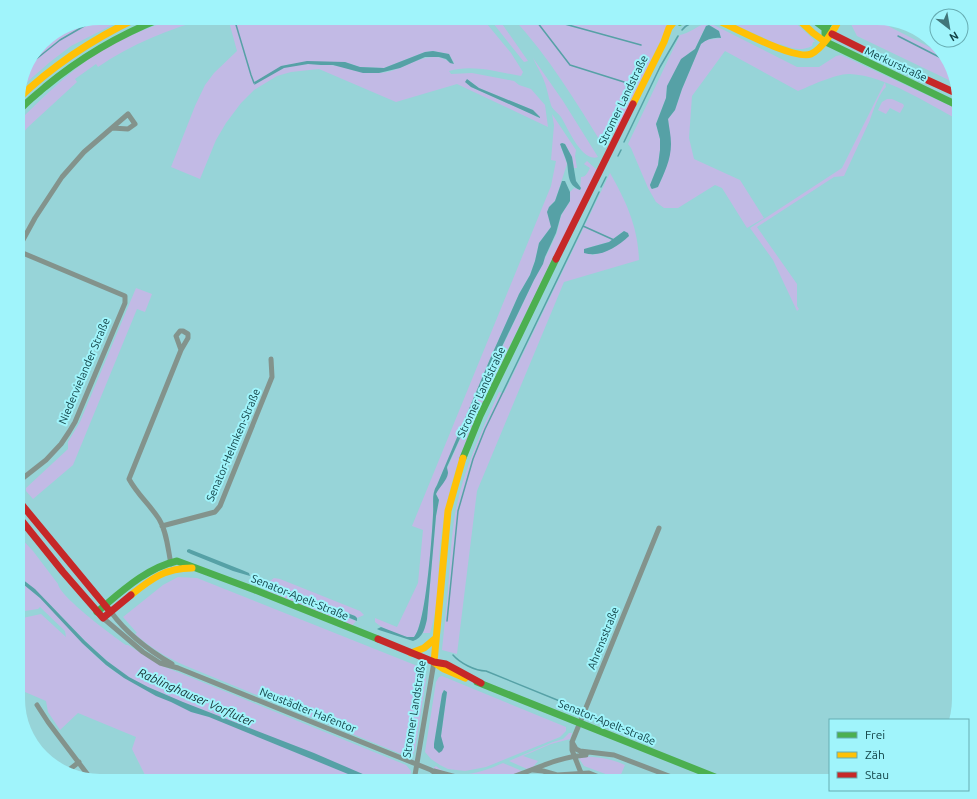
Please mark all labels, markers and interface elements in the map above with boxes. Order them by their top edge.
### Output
north arrow [929,8,969,48]
text: N [948,29,961,44]
street label: Merkurstraße [863,44,929,84]
street label: Stromer Landstraße [596,53,650,147]
street label: Niedervielander Straße [56,316,112,426]
street label: Stromer Landstraße [455,345,507,439]
street label: Senator-Helmken-Straße [204,387,262,503]
street label: Senator-Apelt-Straße [250,572,350,622]
street label: Ahrensstraße [585,605,621,671]
street label: Stromer Landstraße [400,659,428,759]
water label: Rablinghauser Vorfluter [136,666,256,730]
street label: Neustädter Hafentor [258,685,359,735]
street label: Senator-Apelt-Straße [557,697,657,747]
legend [829,719,969,791]
text: Frei [865,728,885,741]
text: Zäh [865,748,885,761]
text: Stau [865,768,889,781]

